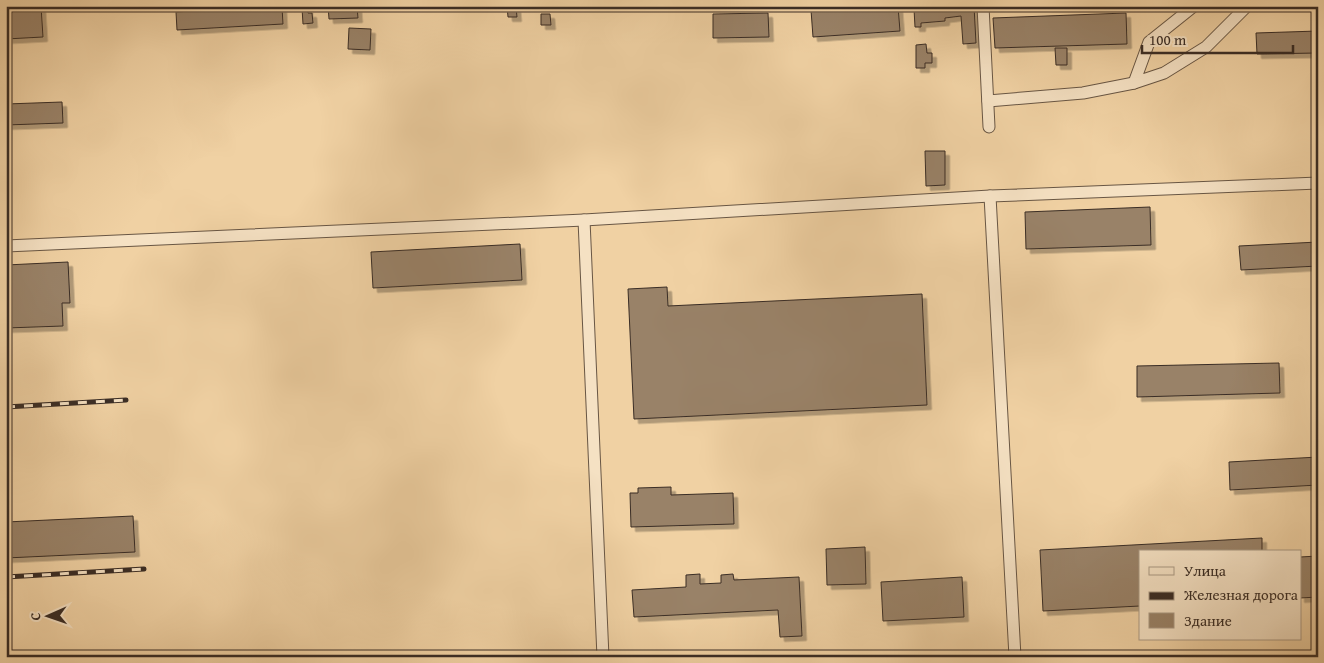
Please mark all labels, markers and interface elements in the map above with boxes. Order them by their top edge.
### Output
scale bar [1142,22,1293,54]
text: 100 m [1149,29,1187,50]
legend [1139,550,1302,640]
text: Улица [1184,560,1227,581]
text: Железная дорога [1183,584,1299,605]
north arrow [22,590,72,640]
text: Здание [1184,610,1232,631]
text: С [25,612,45,621]

